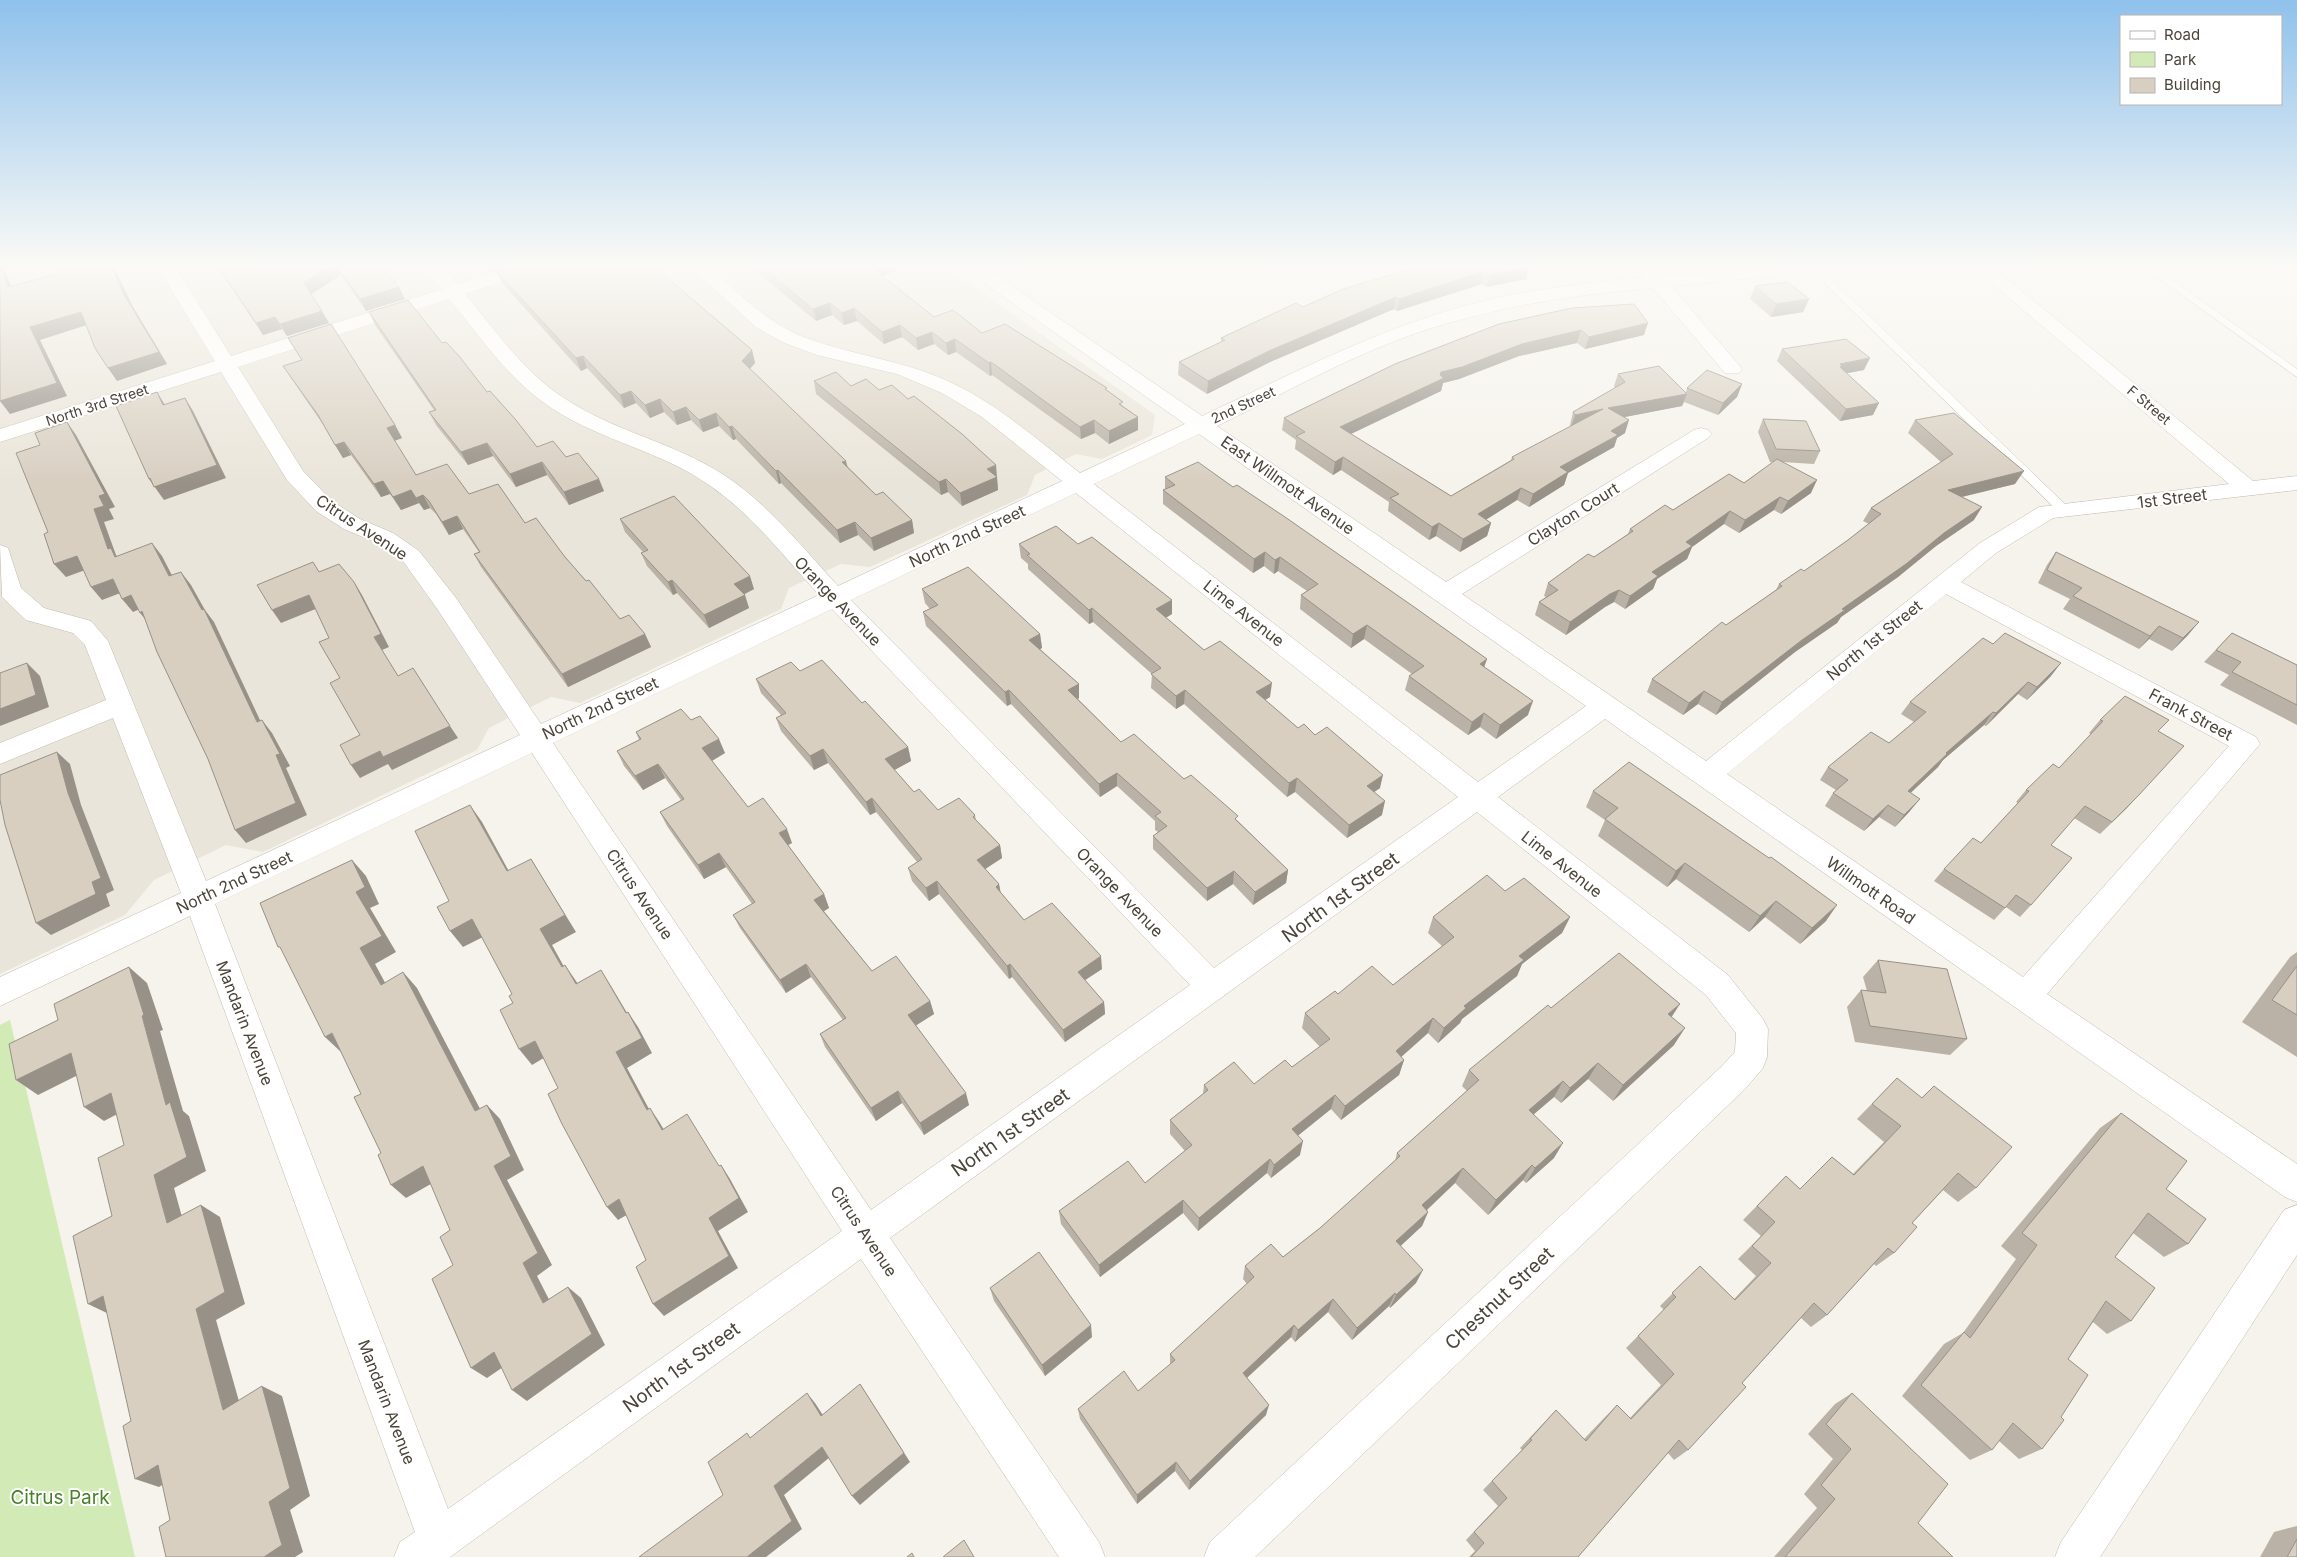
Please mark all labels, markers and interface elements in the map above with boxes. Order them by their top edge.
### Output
legend [2120,15,2282,105]
text: Road [2164,25,2200,44]
text: Park [2164,50,2197,69]
text: Building [2164,75,2221,94]
street label: North 3rd Street [43,380,151,429]
street label: F Street [2124,381,2175,428]
street label: 2nd Street [1208,382,1278,427]
street label: East Willmott Avenue [1217,431,1359,539]
street label: Clayton Court [1523,478,1623,550]
street label: 1st Street [2136,484,2208,512]
street label: Citrus Avenue [312,490,412,564]
street label: North 2nd Street [906,500,1028,572]
street label: Orange Avenue [790,552,886,650]
street label: Lime Avenue [1200,575,1288,651]
street label: North 1st Street [1822,595,1926,685]
street label: North 2nd Street [539,672,661,744]
street label: Frank Street [2146,684,2236,744]
street label: Lime Avenue [1518,826,1606,902]
street label: Orange Avenue [1072,843,1168,941]
street label: Citrus Avenue [602,845,678,943]
street label: North 2nd Street [173,846,295,918]
street label: North 1st Street [1277,847,1403,948]
street label: Willmott Road [1823,852,1919,928]
street label: Mandarin Avenue [212,958,278,1088]
street label: North 1st Street [947,1083,1074,1182]
street label: Citrus Avenue [826,1182,902,1280]
street label: Chestnut Street [1440,1242,1558,1355]
street label: North 1st Street [618,1317,744,1418]
street label: Mandarin Avenue [354,1337,420,1467]
park label: Citrus Park [10,1486,110,1509]

